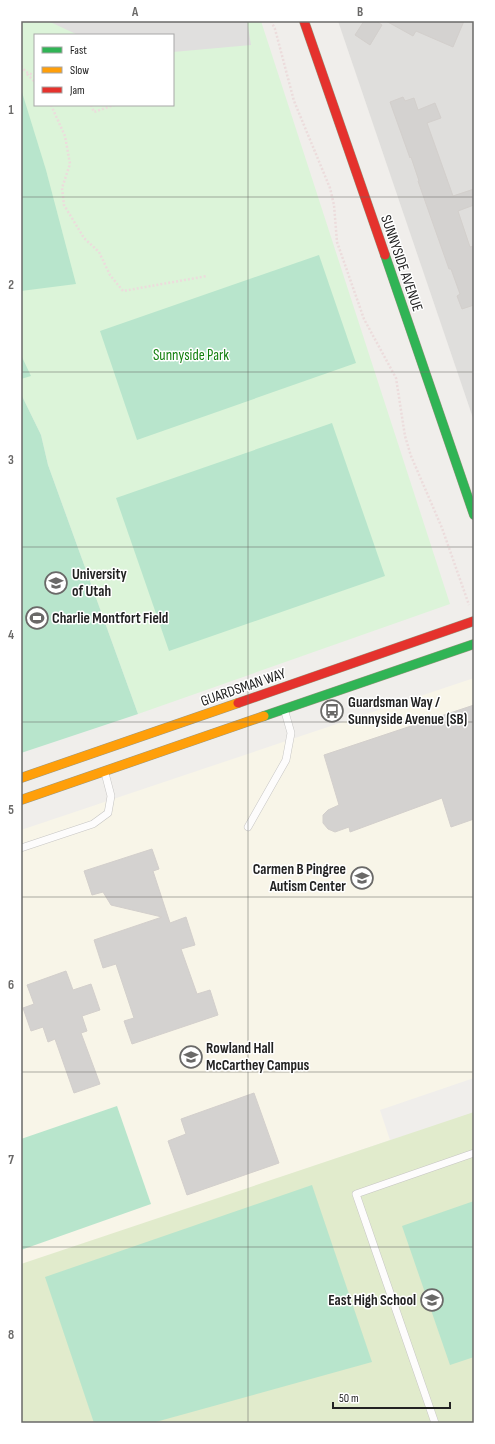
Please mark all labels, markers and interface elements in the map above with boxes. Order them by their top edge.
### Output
text: A [131,4,139,20]
text: B [357,4,363,20]
legend [34,34,174,106]
text: Fast [70,43,87,58]
text: Slow [70,63,89,78]
text: Jam [69,83,85,98]
text: 1 [8,102,14,118]
street label: SUNNYSIDE AVENUE [376,212,427,314]
text: 2 [8,277,14,293]
park label: Sunnyside Park [153,346,229,365]
text: 3 [8,452,14,468]
place label: University of Utah [72,565,127,601]
school or university icon: University of Utah [43,570,69,596]
sports icon: Charlie Montfort Field [24,605,50,631]
place label: Charlie Montfort Field [52,609,168,628]
text: 4 [8,627,14,643]
street label: GUARDSMAN WAY [198,664,289,711]
place label: Guardsman Way / Sunnyside Avenue (SB) [348,693,467,729]
bus stop icon: Guardsman Way / Sunnyside Avenue (SB) [319,698,345,724]
text: 5 [8,802,14,818]
place label: Carmen B Pingree Autism Center [253,860,346,896]
school or university icon: Carmen B Pingree Autism Center [349,865,375,891]
text: 6 [8,977,14,993]
place label: Rowland Hall McCarthey Campus [206,1039,310,1075]
school or university icon: Rowland Hall McCarthey Campus [178,1044,204,1070]
text: 7 [8,1152,14,1168]
school or university icon: East High School [419,1287,445,1313]
place label: East High School [328,1291,416,1310]
text: 8 [8,1327,14,1343]
scale bar [333,1384,450,1410]
text: 50 m [339,1391,359,1406]

